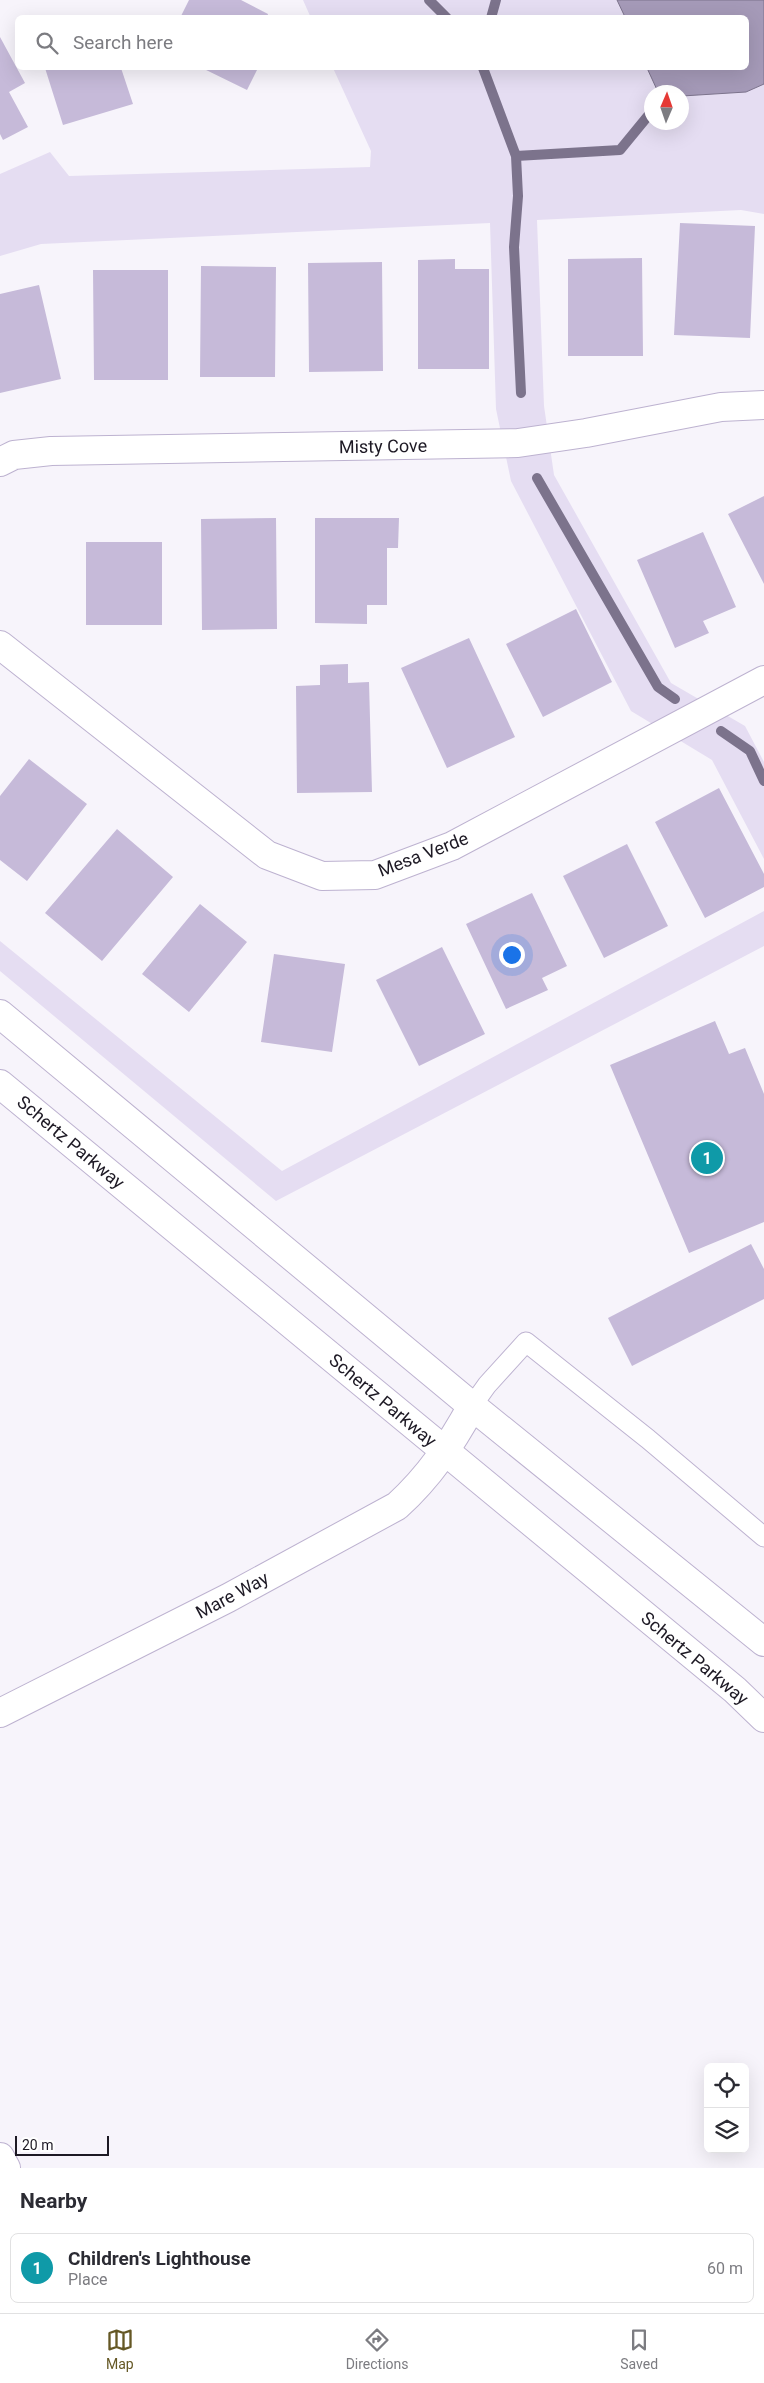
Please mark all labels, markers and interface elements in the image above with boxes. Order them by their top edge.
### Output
search box [15,15,749,70]
icon: search [33,29,61,57]
text: Search here [73,31,173,54]
north arrow [644,85,689,130]
street label: Misty Cove [339,435,427,457]
street label: Mesa Verde [375,827,471,881]
your location [499,942,525,968]
street label: Schertz Parkway [13,1091,129,1193]
pin: 1 [691,1139,723,1177]
street label: Schertz Parkway [325,1349,441,1451]
street label: Mare Way [192,1567,272,1623]
street label: Schertz Parkway [637,1607,753,1709]
map controls [704,2063,749,2153]
button: locate [704,2063,749,2108]
button: layers [704,2108,749,2153]
scale bar [15,2133,109,2156]
text: 20 m [22,2137,54,2153]
text: Nearby [20,2189,87,2213]
text: Children's Lighthouse [68,2247,251,2270]
text: 1 [32,2259,42,2278]
text: 60 m [707,2259,743,2278]
text: Place [68,2270,108,2289]
tab: Map [106,2326,134,2372]
tab: Directions [346,2326,409,2372]
tab: Saved [620,2326,658,2372]

